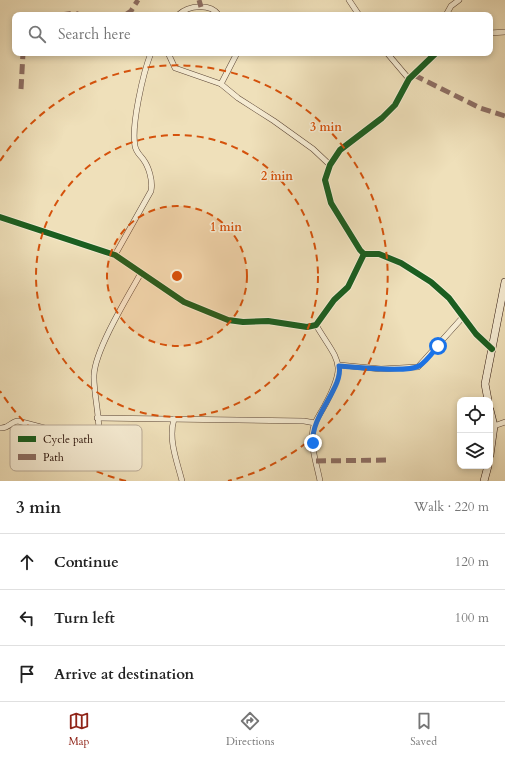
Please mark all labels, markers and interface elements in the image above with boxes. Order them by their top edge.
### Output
search box [12,12,493,56]
icon: search [26,23,48,45]
text: Search here [58,24,131,44]
text: 3 min [310,119,342,135]
text: 2 min [261,168,293,184]
text: 1 min [210,219,242,235]
centre of rings [170,269,184,283]
route start [429,337,447,355]
map controls [457,397,493,469]
button: locate [457,397,493,433]
legend [10,425,142,471]
text: Cycle path [43,432,93,447]
button: layers [457,433,493,469]
route end [304,434,322,452]
text: Path [43,450,64,465]
text: 3 min [16,496,61,519]
text: Walk · 220 m [414,498,489,516]
icon: ahead [16,551,38,573]
text: Continue [54,552,119,572]
text: 120 m [455,553,489,571]
icon: left [16,607,38,629]
text: Turn left [54,608,115,628]
text: 100 m [455,609,489,627]
icon: arrive [16,663,38,685]
text: Arrive at destination [54,664,194,684]
tab: Map [68,710,90,749]
tab: Directions [226,710,274,749]
tab: Saved [410,710,437,749]

